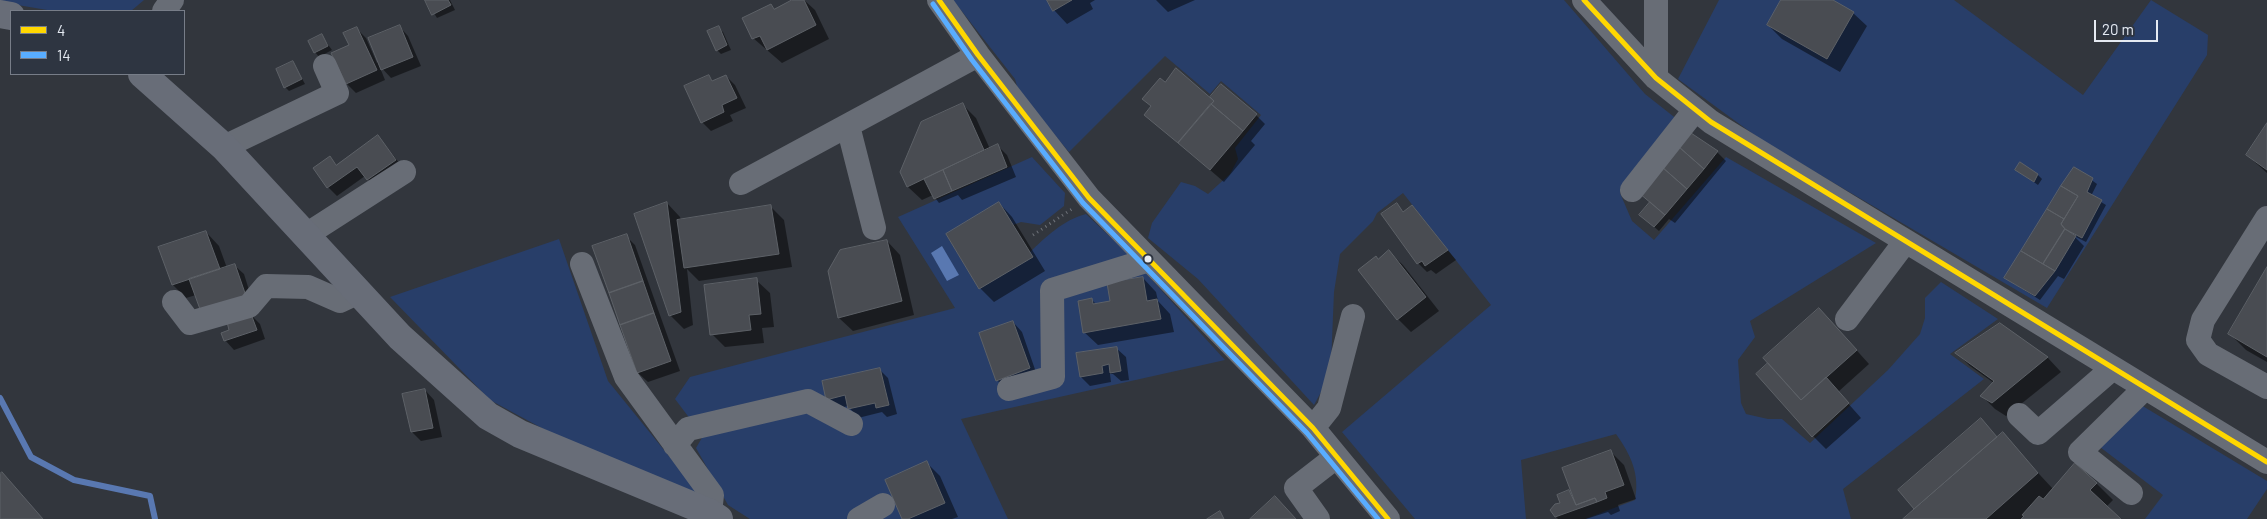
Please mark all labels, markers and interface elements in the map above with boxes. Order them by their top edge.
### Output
legend [10,10,185,75]
scale bar [2097,10,2161,42]
text: 20 m [2102,20,2134,38]
text: 4 [57,21,65,39]
text: 14 [57,46,71,64]
unlabelled marker [1143,254,1153,264]

